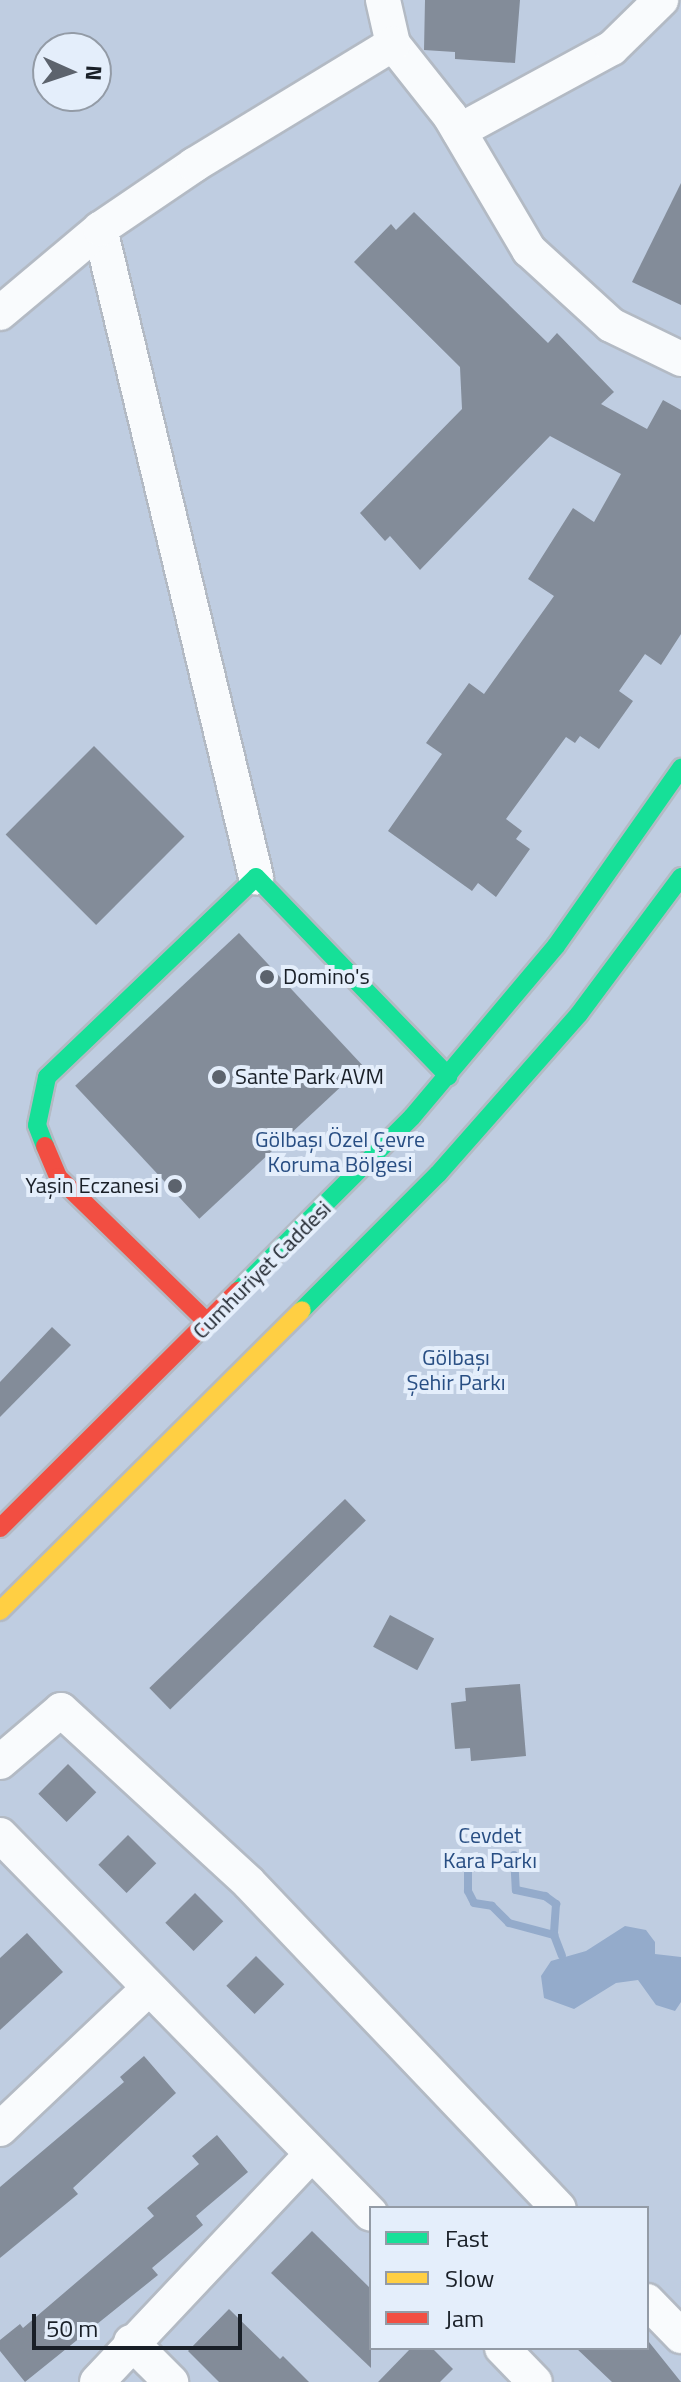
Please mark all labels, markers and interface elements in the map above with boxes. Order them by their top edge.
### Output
north arrow [32,32,112,112]
text: N [77,65,111,82]
place label: Domino's [283,964,370,990]
marker: Domino's [258,968,276,986]
place label: Sante Park AVM [235,1064,384,1090]
marker: Sante Park AVM [210,1068,228,1086]
park label: Gölbaşı Özel Çevre Koruma Bölgesi [255,1126,425,1178]
place label: Yaşin Eczanesi [25,1173,159,1199]
marker: Yaşin Eczanesi [166,1177,184,1195]
street label: Cumhuriyet Caddesi [188,1196,336,1344]
park label: Gölbaşı Şehir Parkı [406,1344,506,1396]
park label: Cevdet Kara Parkı [443,1822,537,1874]
legend [369,2206,649,2350]
text: Fast [445,2220,488,2256]
text: Slow [445,2260,494,2296]
scale bar [36,2298,246,2348]
text: Jam [445,2300,484,2336]
text: 50 m [46,2310,98,2346]

